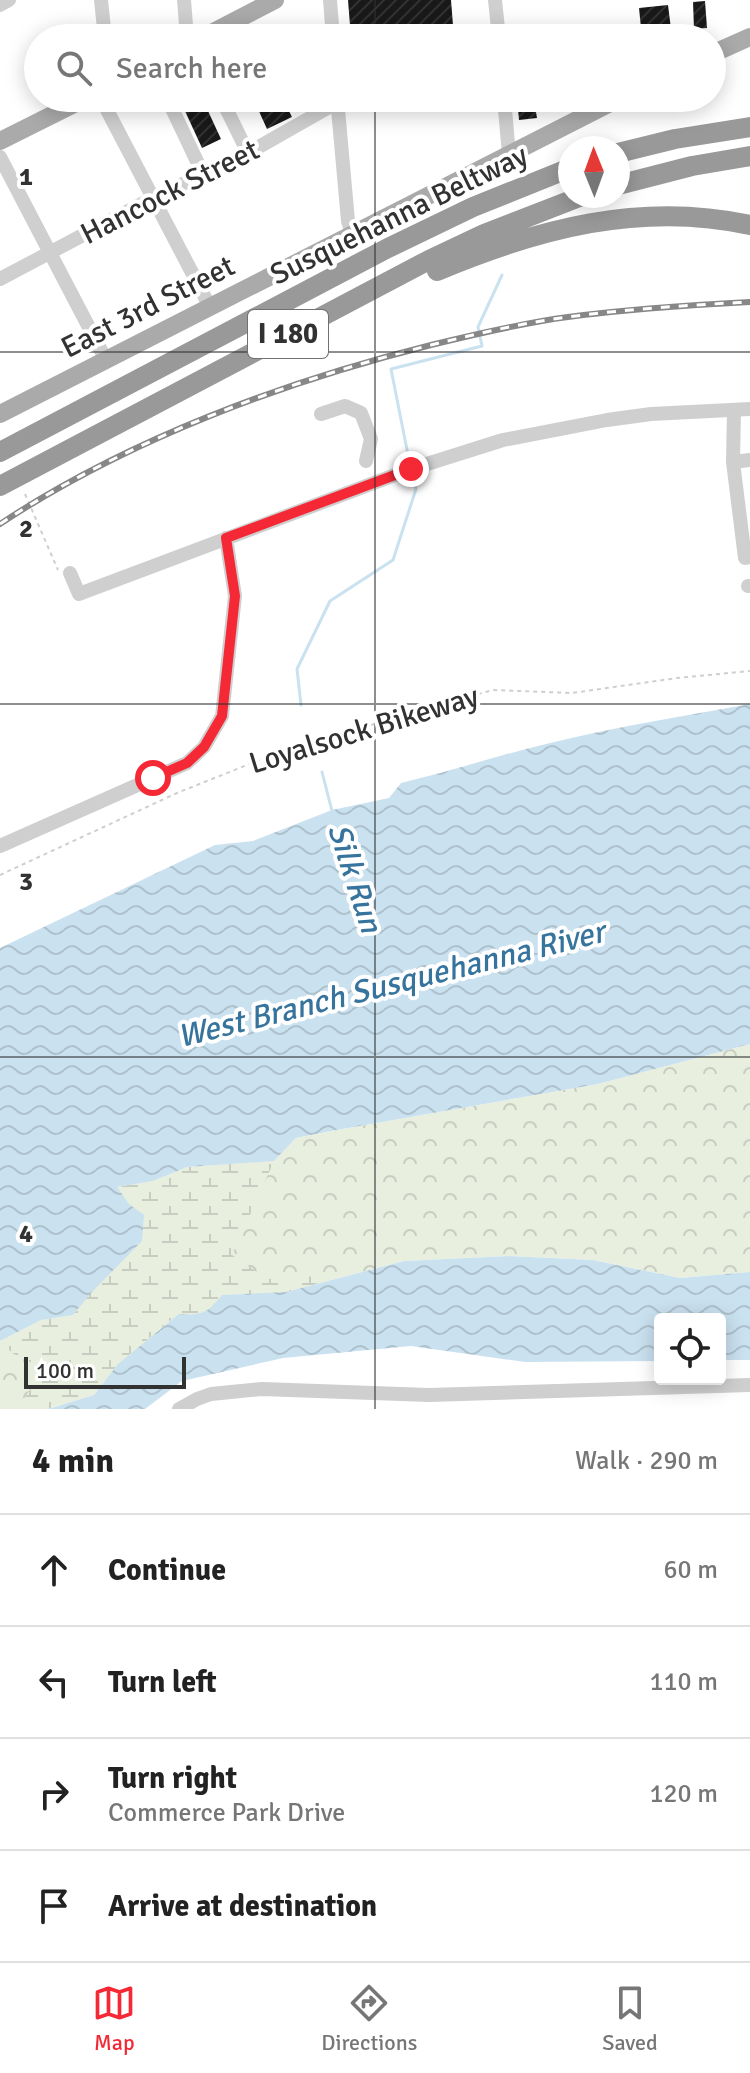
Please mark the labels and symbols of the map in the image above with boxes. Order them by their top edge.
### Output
street label: Hancock Street [75,131,265,253]
north arrow [558,136,630,208]
street label: Susquehanna Beltway [264,137,534,293]
text: 1 [19,161,33,193]
street label: East 3rd Street [55,247,241,367]
road number: I 180 [248,310,328,358]
route end [393,451,429,487]
text: 2 [19,513,33,545]
street label: Loyalsock Bikeway [245,678,483,782]
route start [135,760,171,796]
water label: Silk Run [319,819,391,939]
text: 3 [19,866,33,898]
water label: West Branch Susquehanna River [173,911,613,1056]
text: 4 [19,1218,33,1250]
scale bar [24,1353,186,1389]

